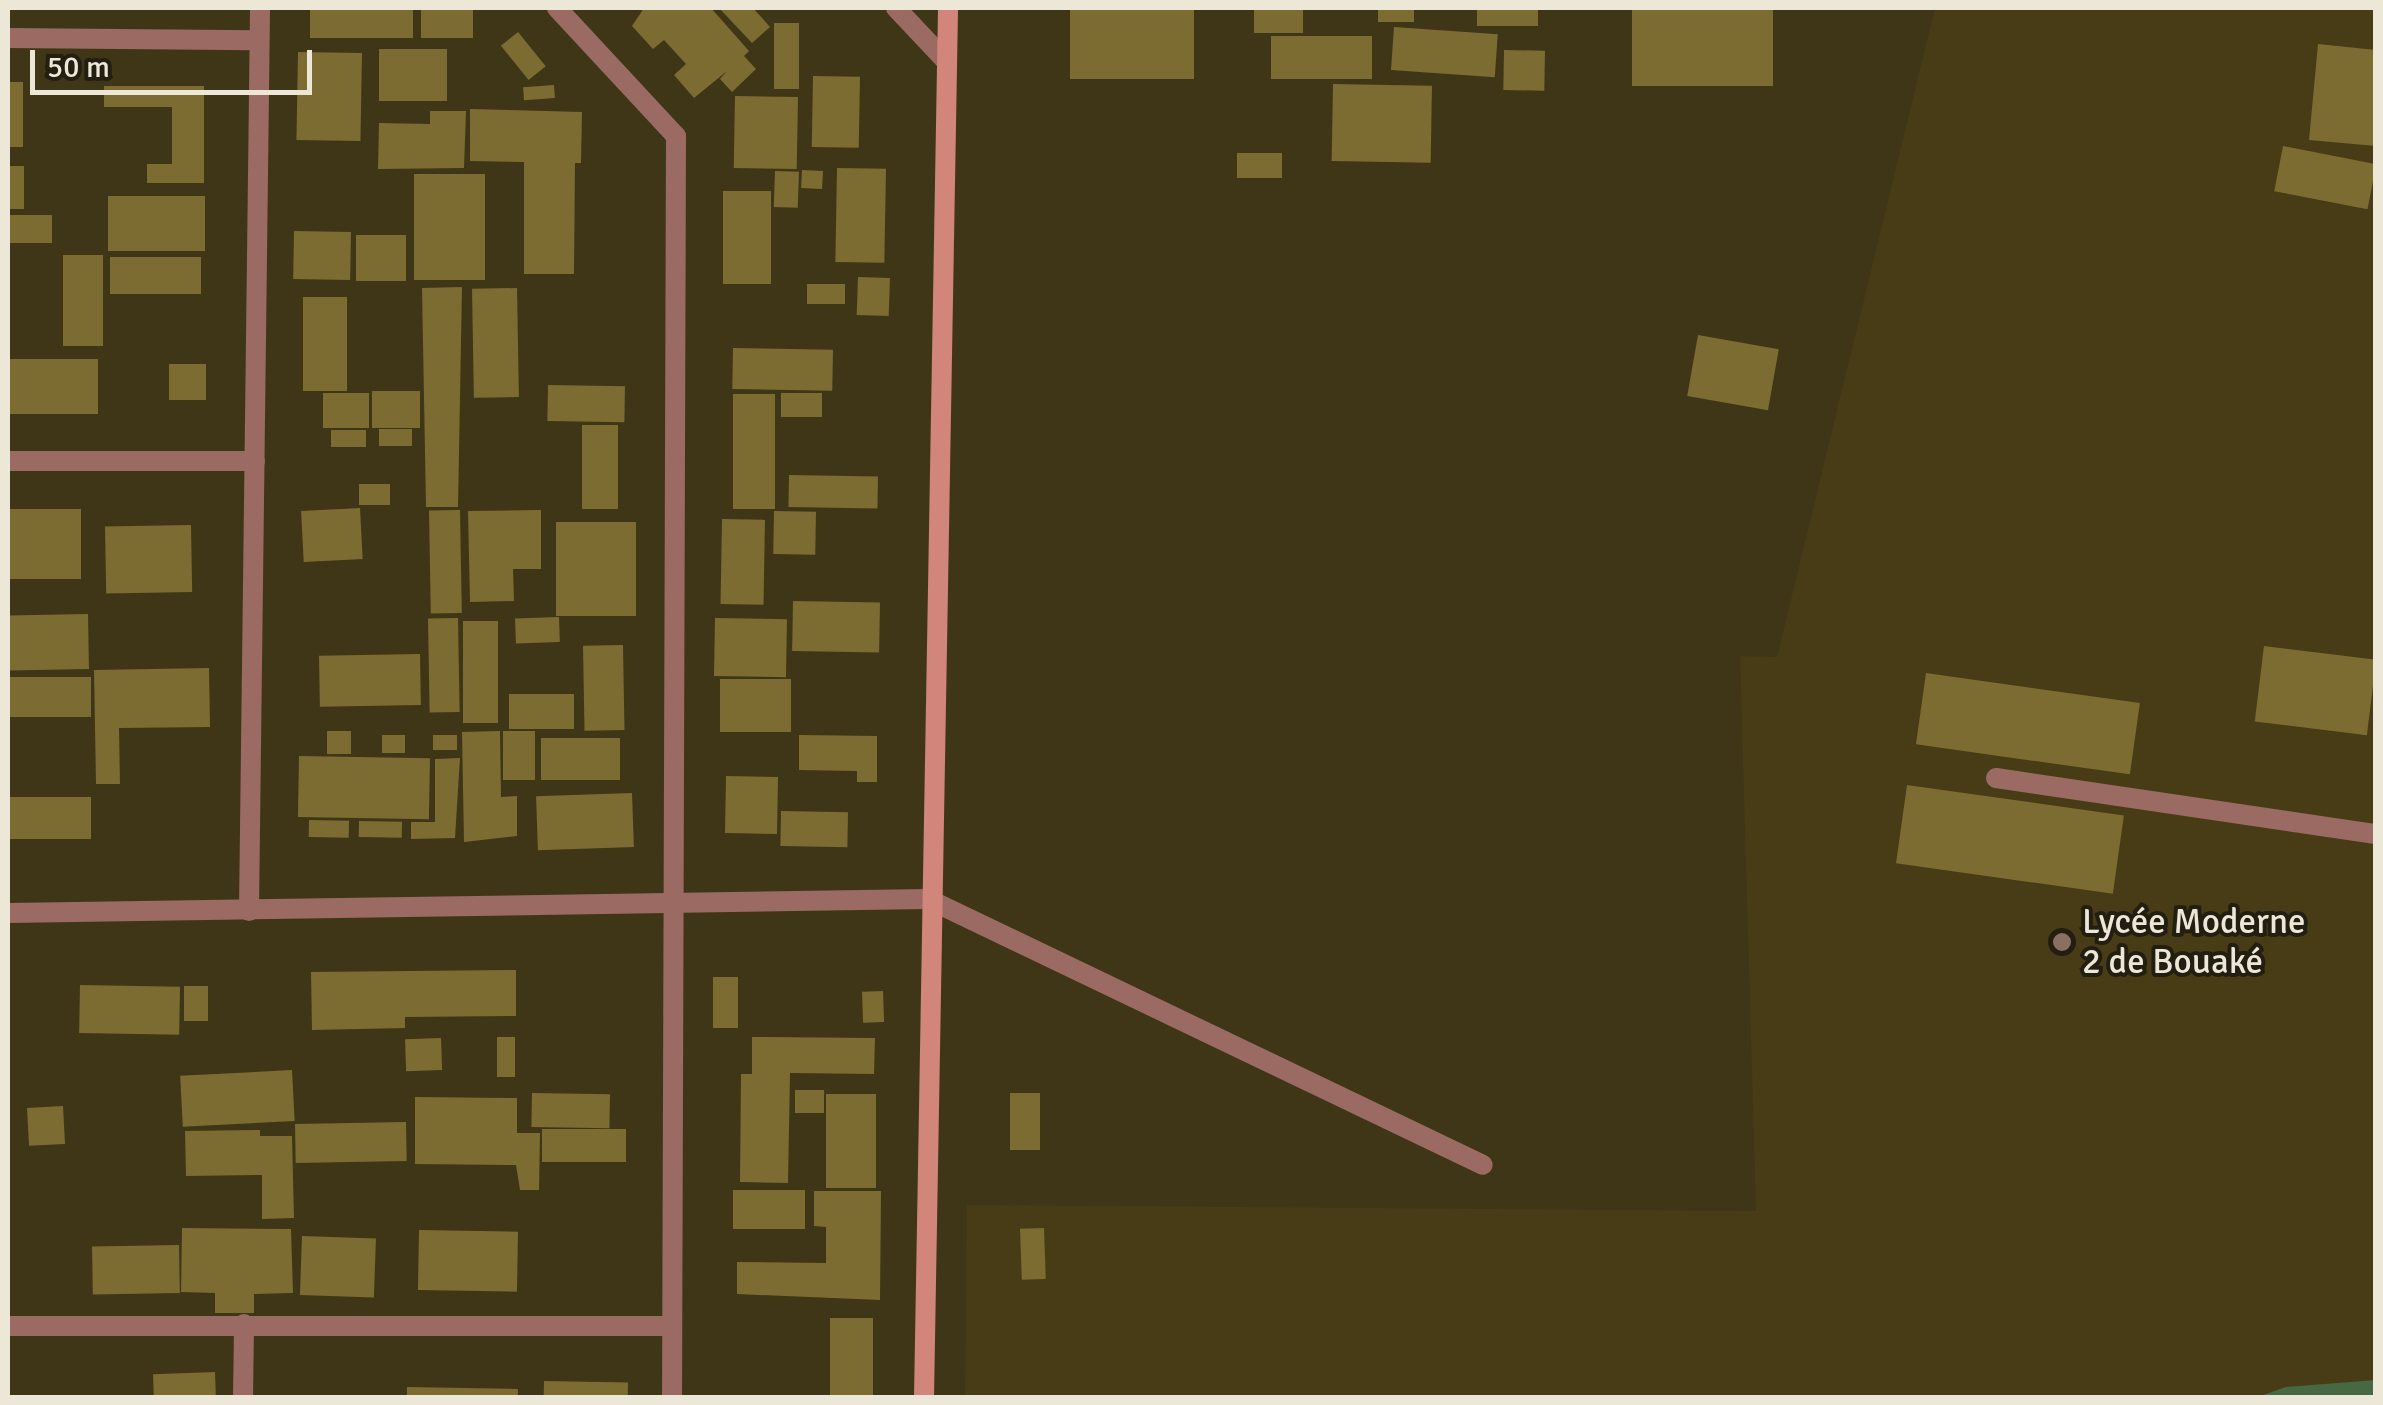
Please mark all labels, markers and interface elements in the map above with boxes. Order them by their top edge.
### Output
scale bar [35,30,318,92]
text: 50 m [47,49,110,86]
place label: Lycée Moderne 2 de Bouaké [2082,901,2306,983]
marker: Lycée Moderne 2 de Bouaké [2051,931,2073,953]

